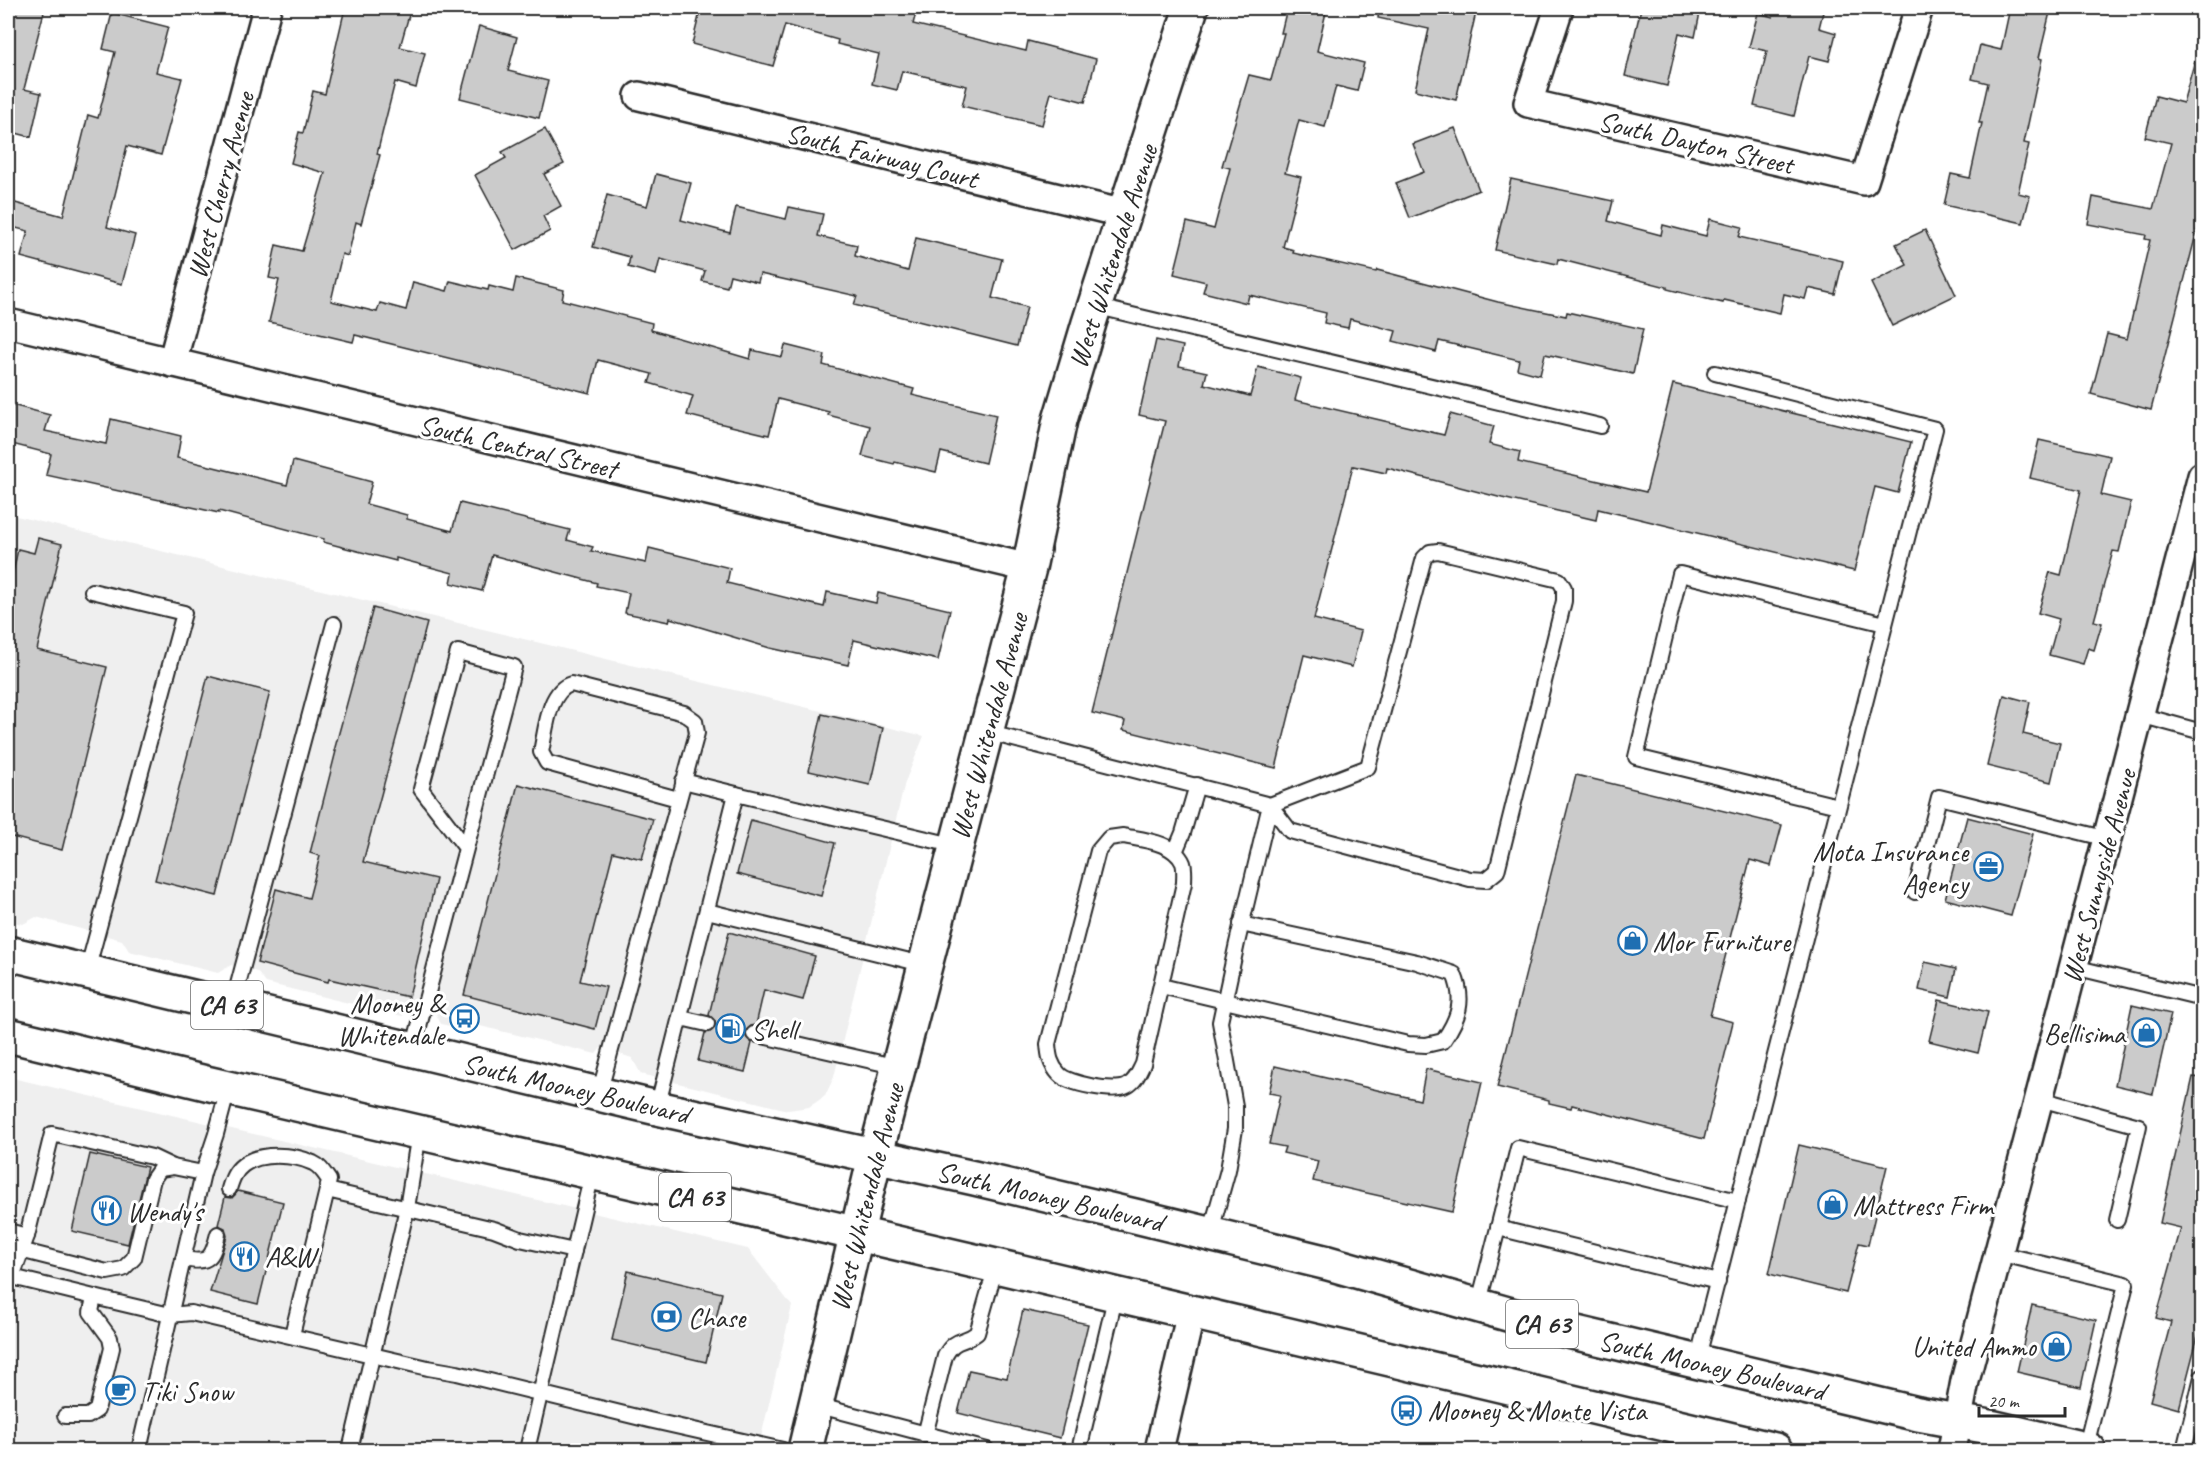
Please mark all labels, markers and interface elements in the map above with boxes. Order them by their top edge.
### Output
street label: West Cherry Avenue [179,86,263,282]
street label: South Dayton Street [1595,103,1799,182]
street label: South Fairway Court [782,115,984,197]
street label: West Whitendale Avenue [1060,138,1166,372]
street label: South Central Street [416,407,624,487]
street label: West Whitendale Avenue [941,607,1036,843]
street label: West Sunnyside Avenue [2053,764,2144,987]
place label: Mota Insurance Agency [1813,834,1970,901]
office icon: Mota Insurance Agency [1973,851,2005,883]
place label: Mor Furniture [1653,924,1792,959]
shop icon: Mor Furniture [1616,925,1648,957]
road number: CA 63 [191,981,263,1029]
place label: Mooney & Whitendale [337,986,447,1053]
bus stop icon: Mooney & Whitendale [449,1003,481,1035]
place label: Shell [751,1012,802,1047]
fuel station icon: Shell [714,1013,746,1045]
place label: Bellisima [2044,1016,2127,1051]
shop icon: Bellisima [2130,1017,2162,1049]
street label: South Mooney Boulevard [460,1045,696,1132]
street label: West Whitendale Avenue [821,1078,912,1314]
street label: South Mooney Boulevard [934,1153,1170,1240]
road number: CA 63 [659,1173,731,1221]
place label: Mattress Firm [1853,1188,1995,1223]
shop icon: Mattress Firm [1816,1189,1848,1221]
place label: Wendy's [127,1194,205,1229]
restaurant icon: Wendy's [90,1195,122,1227]
place label: A&W [265,1239,320,1274]
restaurant icon: A&W [228,1240,260,1272]
place label: Chase [688,1300,747,1335]
road number: CA 63 [1506,1300,1578,1348]
bank icon: Chase [651,1301,683,1333]
street label: South Mooney Boulevard [1596,1322,1832,1409]
place label: United Ammo [1912,1329,2038,1364]
shop icon: United Ammo [2041,1330,2073,1362]
place label: Tiki Snow [142,1374,235,1409]
cafe icon: Tiki Snow [105,1375,137,1407]
scale bar [1979,1380,2064,1418]
text: 20 m [1988,1390,2021,1412]
place label: Mooney & Monte Vista [1428,1393,1648,1428]
bus stop icon: Mooney & Monte Vista [1391,1394,1423,1426]

